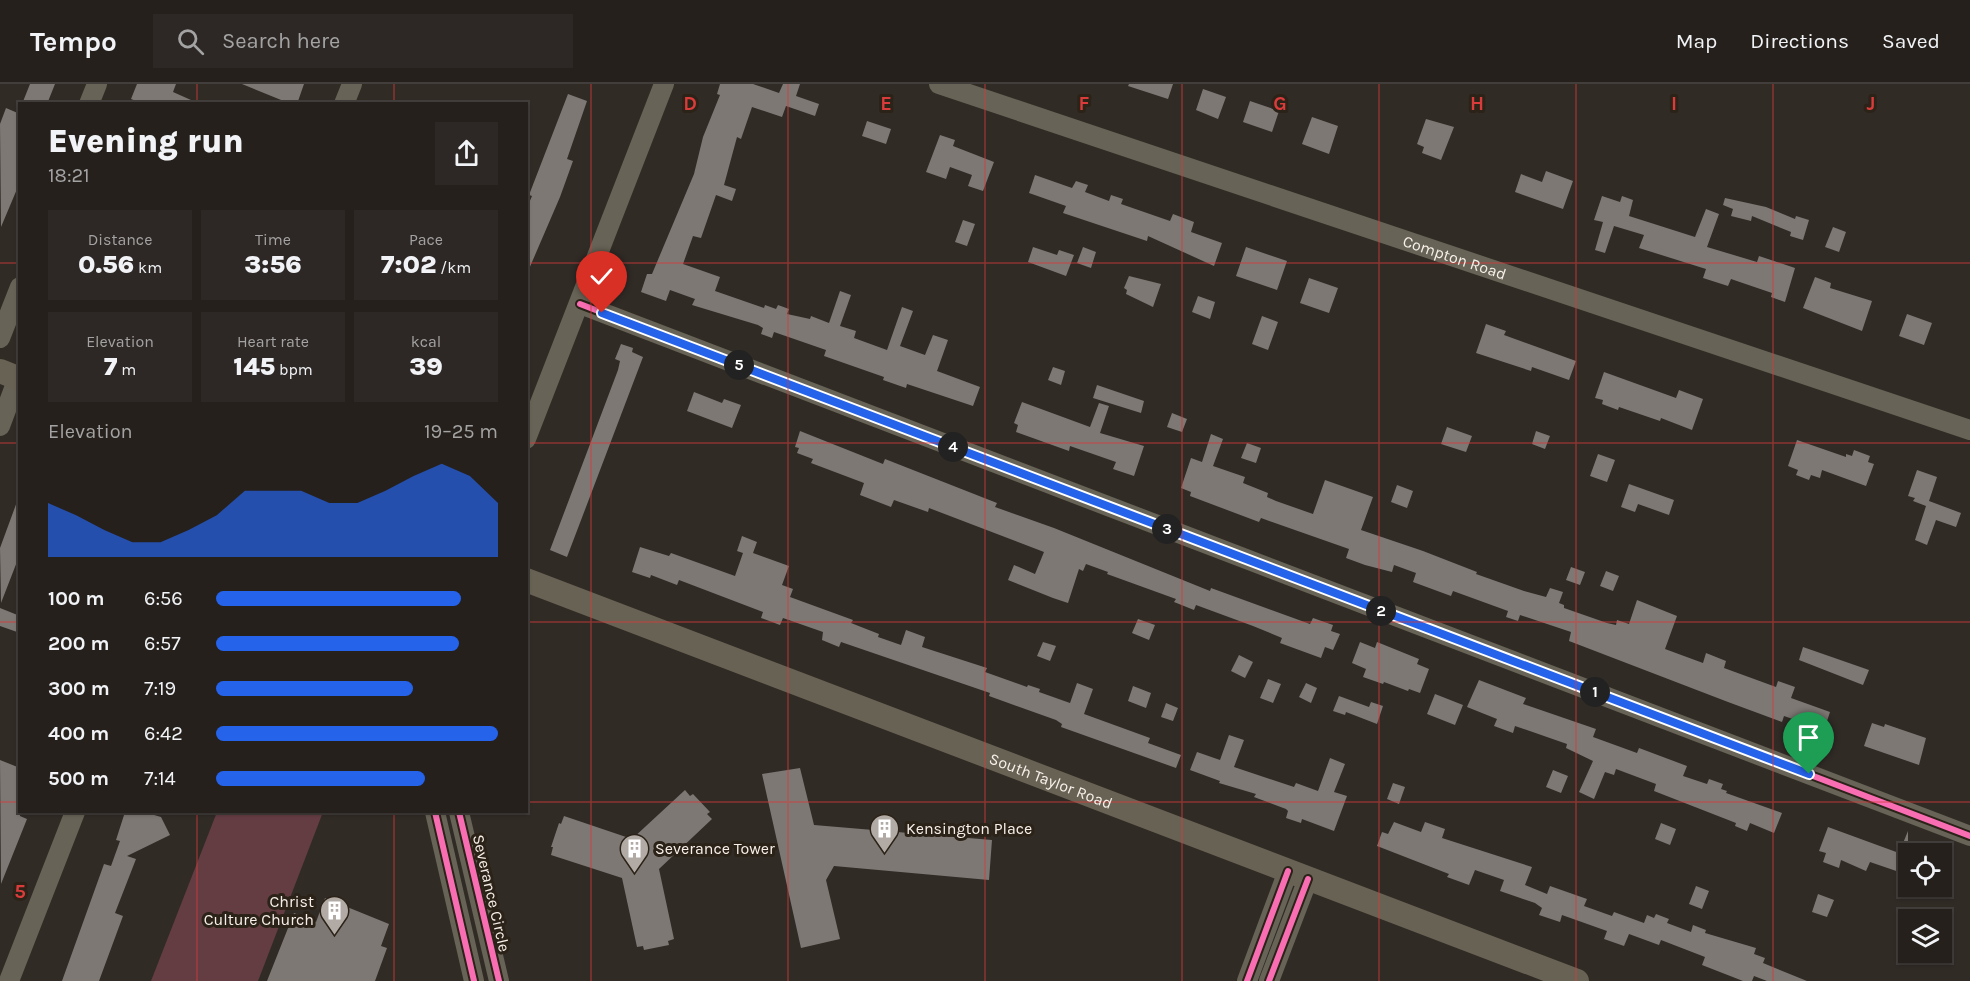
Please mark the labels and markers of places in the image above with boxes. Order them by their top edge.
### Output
pin [576,251,627,313]
pin: 5 [724,350,754,380]
pin: 4 [938,432,968,462]
pin: 3 [1152,514,1182,544]
pin: 2 [1366,596,1396,626]
pin: 1 [1580,677,1610,707]
pin [1783,712,1834,774]
building icon: Kensington Place [869,812,901,854]
place label: Kensington Place [906,819,1032,838]
building icon: Severance Tower [618,832,650,874]
place label: Severance Tower [655,839,775,858]
place label: Christ Culture Church [204,892,314,929]
building icon: Christ Culture Church [319,894,351,936]

